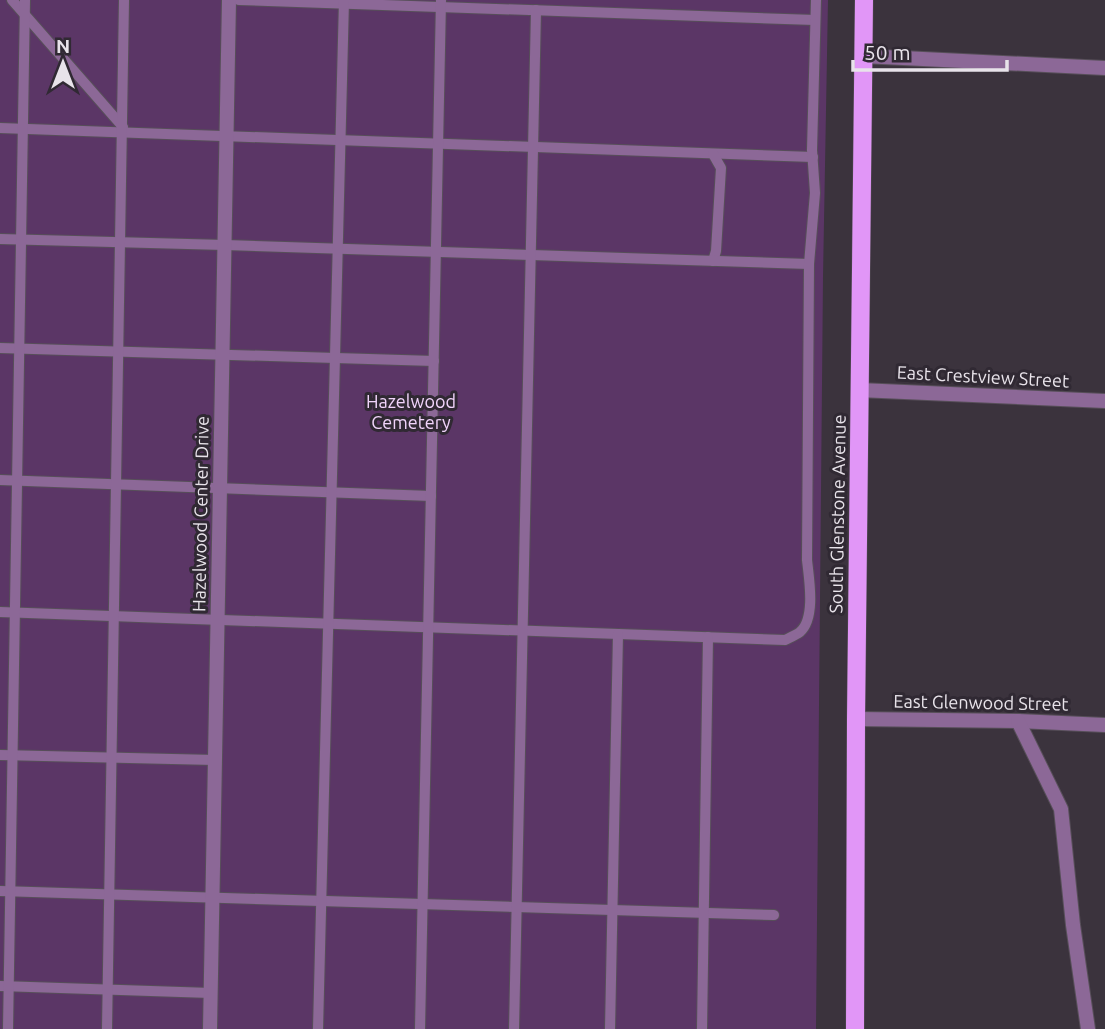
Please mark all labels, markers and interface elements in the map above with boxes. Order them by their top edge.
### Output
north arrow [28,28,98,98]
scale bar [853,28,1007,72]
text: N [56,35,70,57]
text: 50 m [864,40,911,64]
street label: East Crestview Street [896,362,1070,390]
park label: Hazelwood Cemetery [366,391,456,432]
street label: South Glenstone Avenue [825,414,849,614]
street label: Hazelwood Center Drive [188,416,212,612]
street label: East Glenwood Street [893,690,1069,714]

